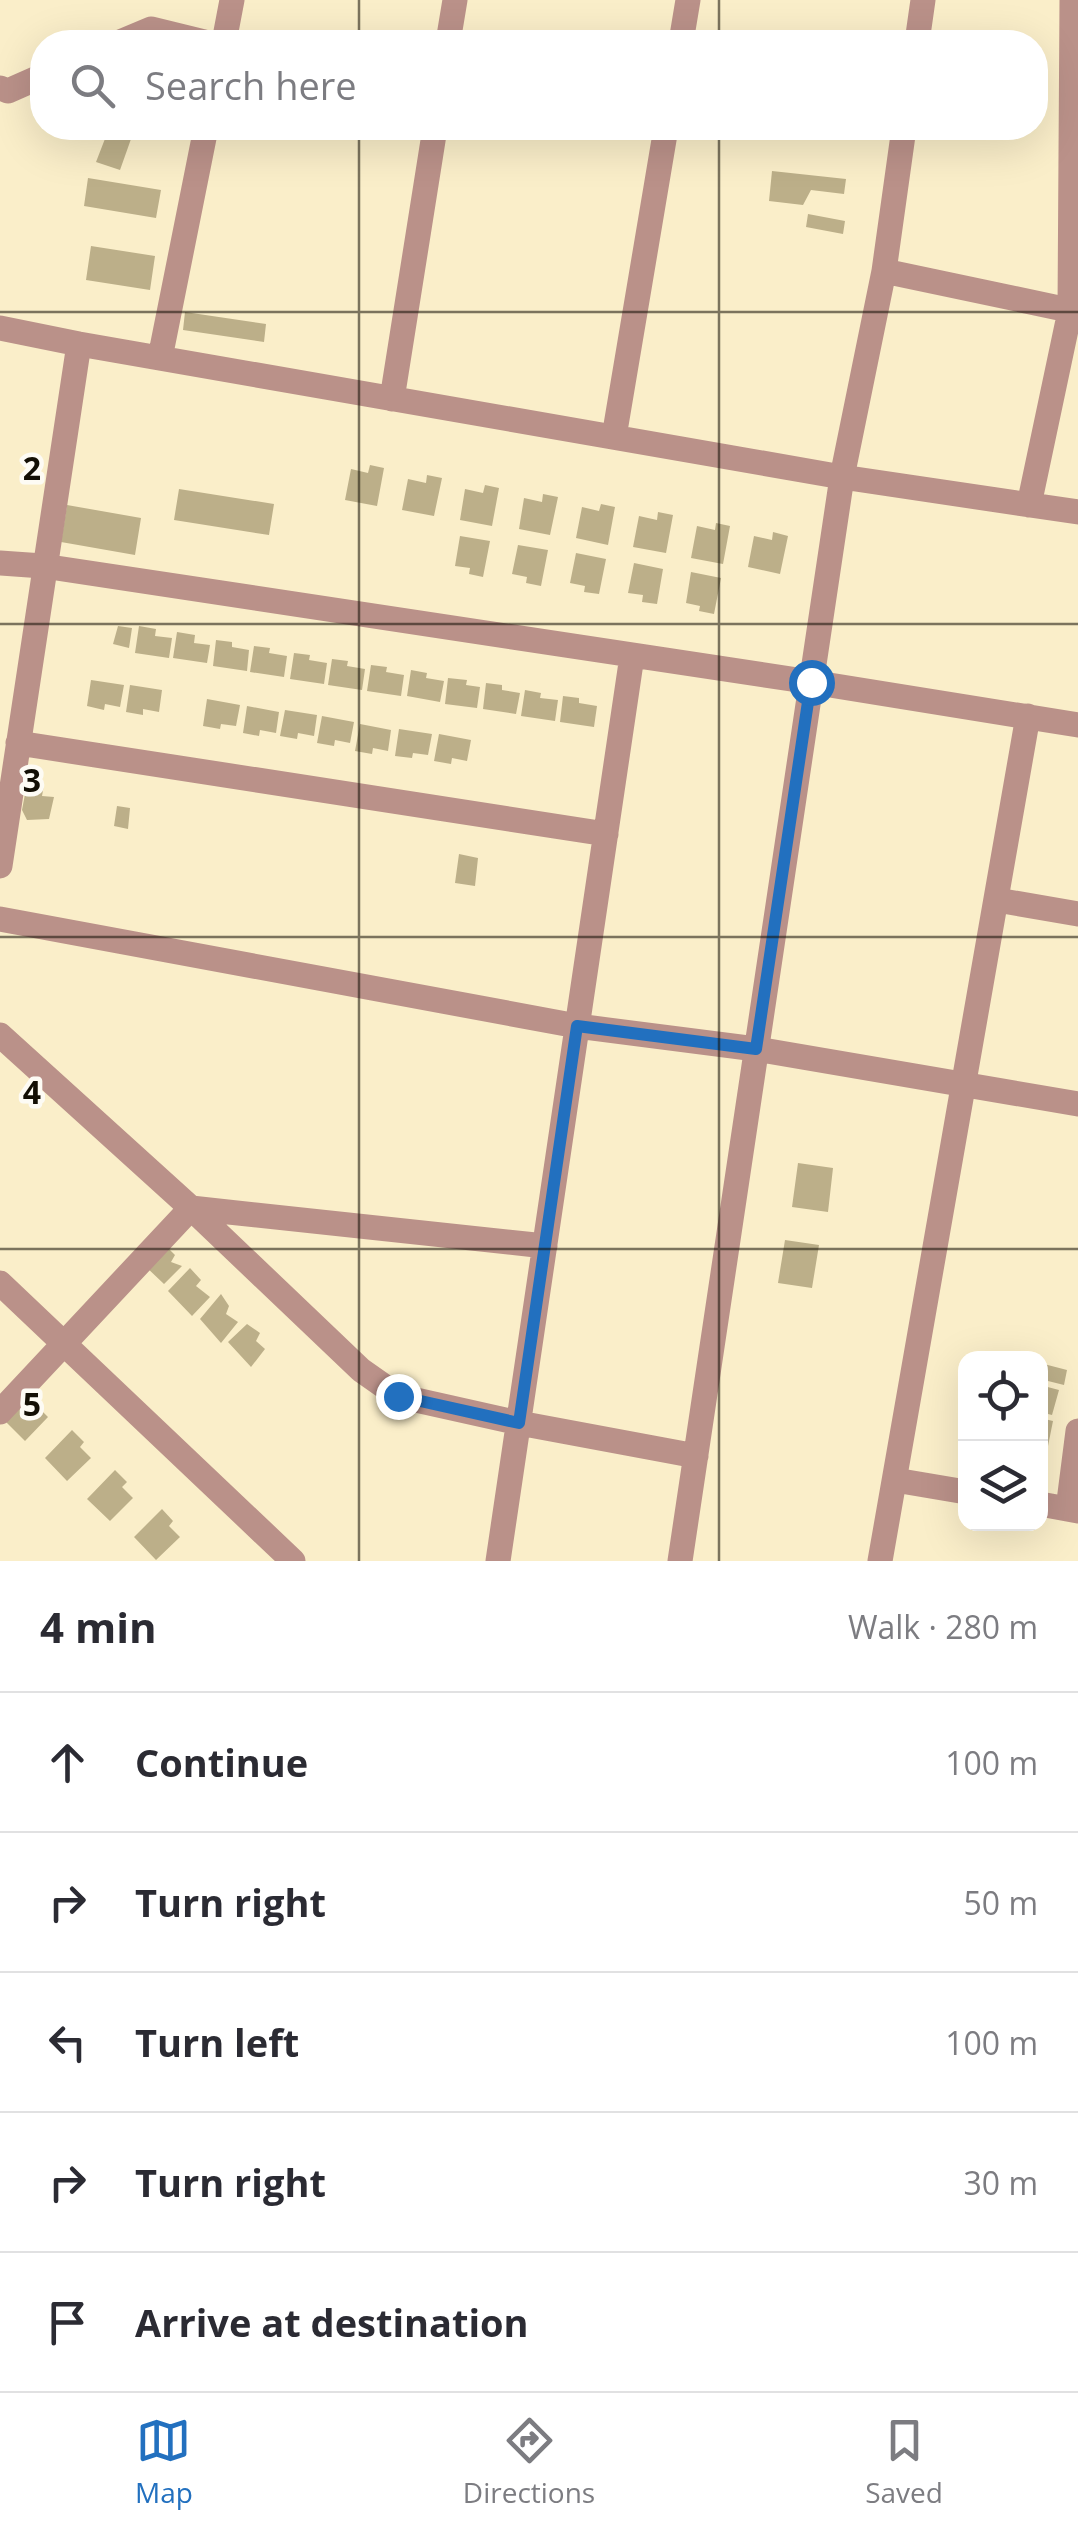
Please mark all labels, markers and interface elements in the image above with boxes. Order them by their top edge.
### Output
search box [30,30,1048,140]
icon: search [65,58,120,113]
text: Search here [145,59,357,111]
text: 2 [23,446,41,489]
route start [789,660,835,706]
text: 3 [23,758,41,801]
text: 4 [23,1070,41,1113]
map controls [958,1351,1048,1531]
button: locate [958,1351,1048,1441]
route end [376,1374,422,1420]
text: 5 [23,1382,41,1425]
button: layers [958,1441,1048,1531]
text: 4 min [40,1598,157,1655]
text: Walk · 280 m [848,1605,1038,1648]
icon: ahead [40,1735,95,1790]
text: Continue [135,1736,308,1788]
text: 100 m [945,1741,1038,1784]
icon: right [40,1875,95,1930]
text: Turn right [135,1876,326,1928]
text: 50 m [963,1881,1038,1924]
icon: left [40,2015,95,2070]
text: Turn left [135,2016,299,2068]
text: 100 m [945,2021,1038,2064]
icon: right [40,2155,95,2210]
text: Turn right [135,2156,326,2208]
text: 30 m [963,2161,1038,2204]
icon: arrive [40,2295,95,2350]
text: Arrive at destination [135,2296,529,2348]
tab: Map [135,2413,193,2511]
tab: Directions [463,2413,595,2511]
tab: Saved [865,2413,943,2511]

